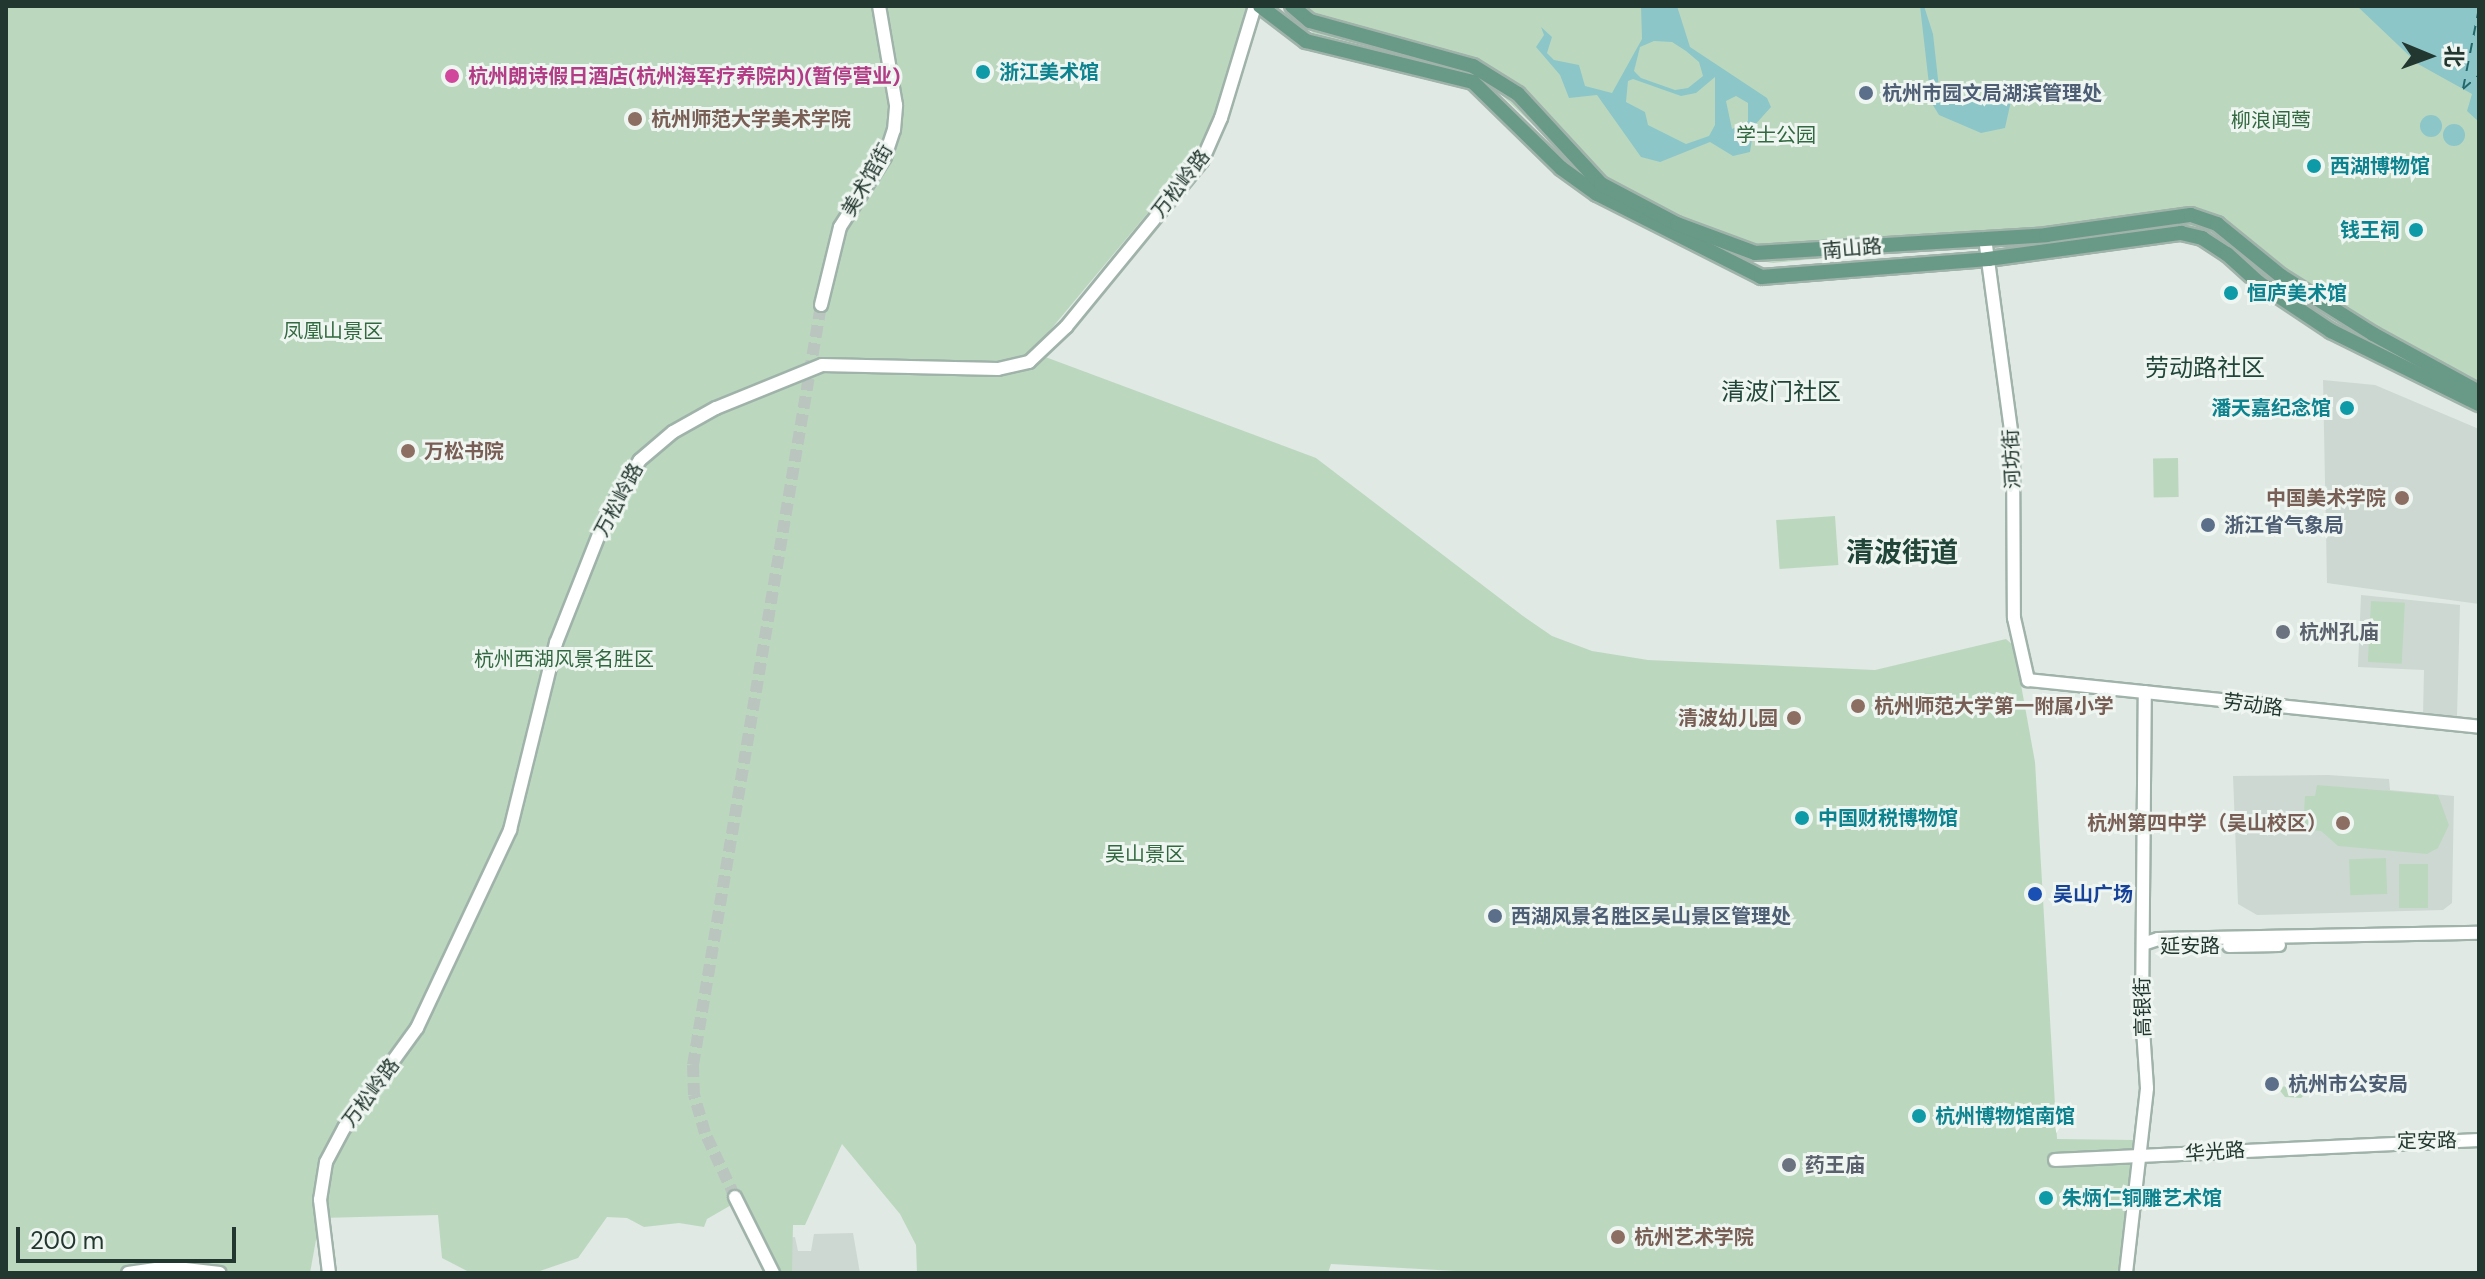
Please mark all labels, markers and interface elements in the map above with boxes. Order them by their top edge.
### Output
north arrow [2389,16,2469,96]
text: 北 [2439,45,2468,68]
place label: 浙江美术馆 [999,60,1099,84]
marker: 浙江美术馆 [974,63,992,81]
place label: 杭州朗诗假日酒店(杭州海军疗养院内)(暂停营业) [468,64,900,88]
marker: 杭州朗诗假日酒店(杭州海军疗养院内)(暂停营业) [443,67,461,85]
place label: 杭州市园文局湖滨管理处 [1882,81,2102,105]
marker: 杭州市园文局湖滨管理处 [1857,84,1875,102]
place label: 杭州师范大学美术学院 [651,107,851,131]
park label: 柳浪闻莺 [2231,108,2311,132]
marker: 杭州师范大学美术学院 [626,110,644,128]
park label: 学士公园 [1736,123,1816,147]
street label: 美术馆街 [837,139,897,221]
street label: 万松岭路 [1147,145,1215,223]
place label: 西湖博物馆 [2330,154,2430,178]
marker: 西湖博物馆 [2305,157,2323,175]
place label: 钱王祠 [2340,218,2400,242]
marker: 钱王祠 [2407,221,2425,239]
street label: 南山路 [1821,234,1883,264]
place label: 恒庐美术馆 [2247,281,2347,305]
marker: 恒庐美术馆 [2222,284,2240,302]
park label: 凤凰山景区 [283,319,383,343]
district label: 劳动路社区 [2145,354,2265,382]
district label: 清波门社区 [1721,378,1841,406]
place label: 潘天嘉纪念馆 [2211,396,2331,420]
marker: 潘天嘉纪念馆 [2338,399,2356,417]
street label: 河坊街 [1998,428,2026,490]
place label: 万松书院 [424,439,504,463]
marker: 万松书院 [399,442,417,460]
street label: 万松岭路 [590,459,648,541]
place label: 中国美术学院 [2266,486,2386,510]
marker: 中国美术学院 [2393,489,2411,507]
place label: 浙江省气象局 [2224,513,2344,537]
marker: 浙江省气象局 [2199,516,2217,534]
district label: 清波街道 [1846,536,1958,570]
place label: 杭州孔庙 [2299,620,2379,644]
marker: 杭州孔庙 [2274,623,2292,641]
park label: 杭州西湖风景名胜区 [474,647,654,671]
street label: 劳动路 [2222,689,2284,721]
place label: 杭州师范大学第一附属小学 [1874,694,2114,718]
marker: 杭州师范大学第一附属小学 [1849,697,1867,715]
place label: 清波幼儿园 [1678,706,1778,730]
marker: 清波幼儿园 [1785,709,1803,727]
place label: 中国财税博物馆 [1818,806,1958,830]
marker: 中国财税博物馆 [1793,809,1811,827]
place label: 杭州第四中学（吴山校区） [2087,811,2327,835]
marker: 杭州第四中学（吴山校区） [2334,814,2352,832]
park label: 吴山景区 [1105,842,1185,866]
place label: 吴山广场 [2053,882,2133,906]
marker: 吴山广场 [2024,883,2046,905]
place label: 西湖风景名胜区吴山景区管理处 [1511,904,1791,928]
marker: 西湖风景名胜区吴山景区管理处 [1486,907,1504,925]
street label: 延安路 [2160,934,2220,958]
street label: 高银街 [2130,977,2156,1037]
street label: 万松岭路 [337,1054,405,1132]
place label: 杭州市公安局 [2288,1072,2408,1096]
marker: 杭州市公安局 [2263,1075,2281,1093]
place label: 杭州博物馆南馆 [1935,1104,2075,1128]
marker: 杭州博物馆南馆 [1910,1107,1928,1125]
street label: 定安路 [2397,1128,2457,1154]
street label: 华光路 [2184,1138,2246,1166]
place label: 药王庙 [1805,1153,1865,1177]
marker: 药王庙 [1780,1156,1798,1174]
place label: 朱炳仁铜雕艺术馆 [2062,1186,2222,1210]
marker: 朱炳仁铜雕艺术馆 [2037,1189,2055,1207]
scale bar [20,1211,240,1261]
text: 200 m [30,1225,104,1256]
place label: 杭州艺术学院 [1634,1225,1754,1249]
marker: 杭州艺术学院 [1609,1228,1627,1246]

